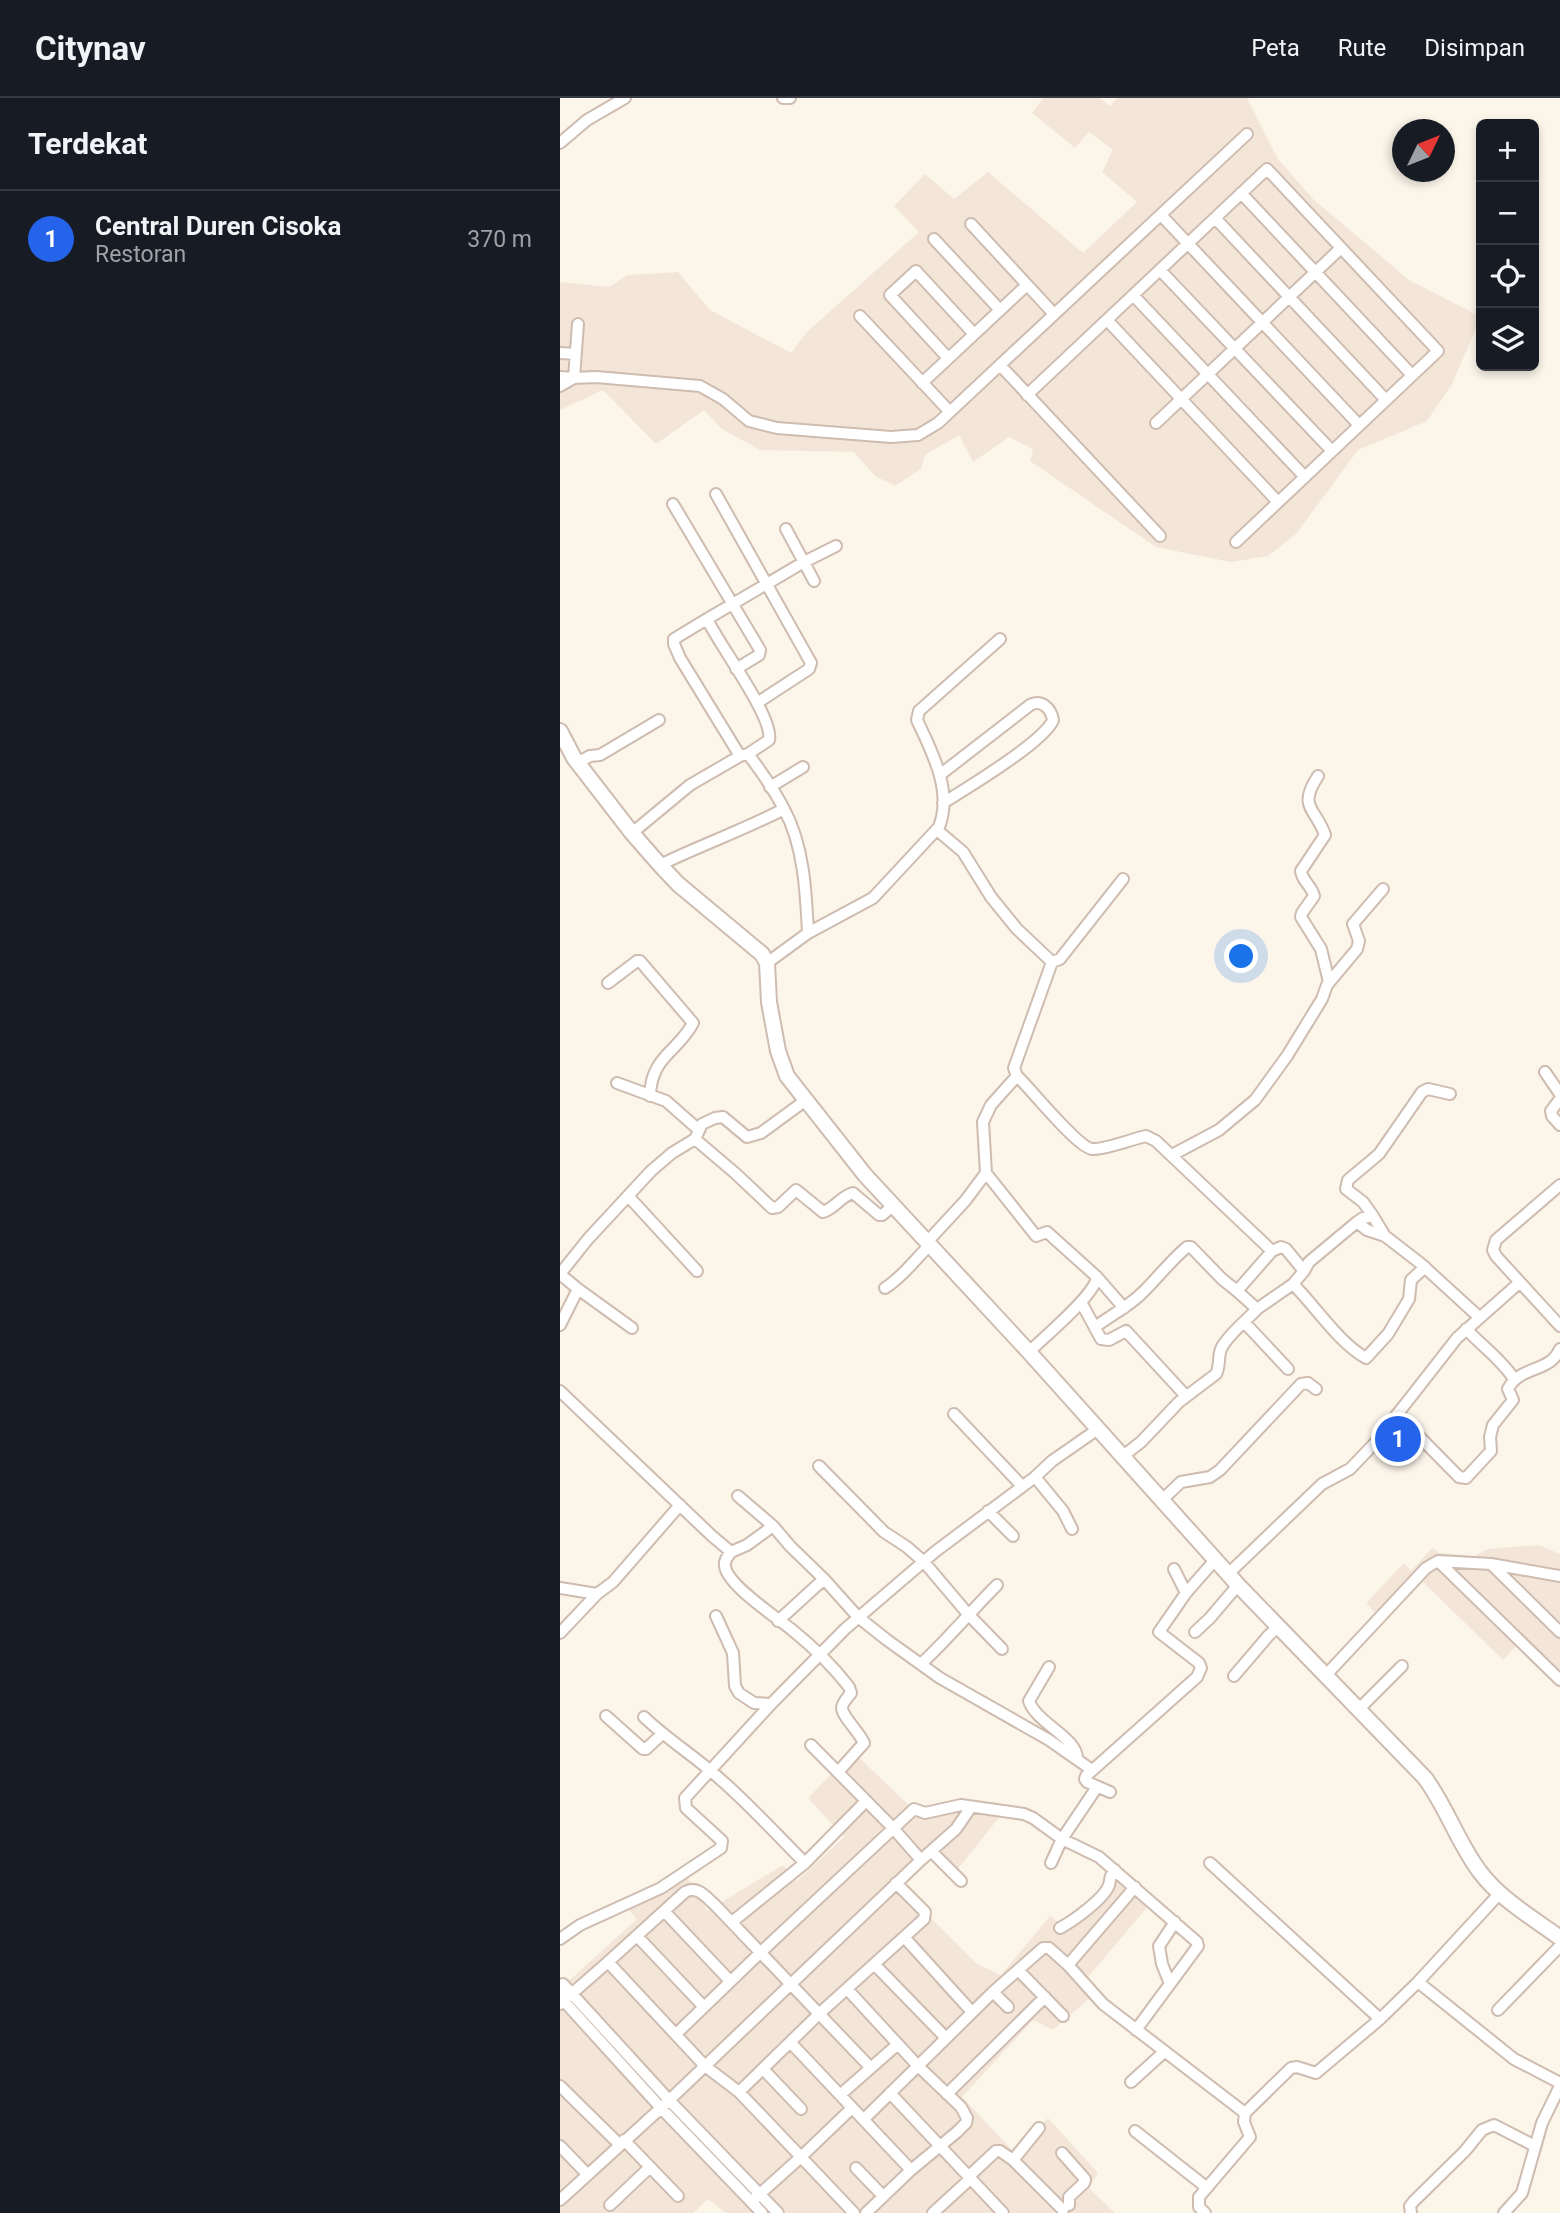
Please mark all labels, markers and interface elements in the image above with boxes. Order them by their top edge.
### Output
text: Citynav [35,29,146,68]
text: Peta [1251,34,1300,62]
text: Rute [1338,34,1386,62]
text: Disimpan [1424,34,1525,62]
north arrow [1392,119,1455,182]
map controls [1476,119,1539,371]
button: + [1476,119,1539,182]
text: Terdekat [28,126,147,161]
button: − [1476,182,1539,245]
text: Central Duren Cisoka [95,211,341,241]
text: 1 [44,226,58,253]
text: 370 m [467,226,532,253]
text: Restoran [95,241,186,268]
button: locate [1476,245,1539,308]
button: layers [1476,308,1539,371]
your location [1224,939,1258,973]
pin: 1 [1375,1413,1421,1465]

